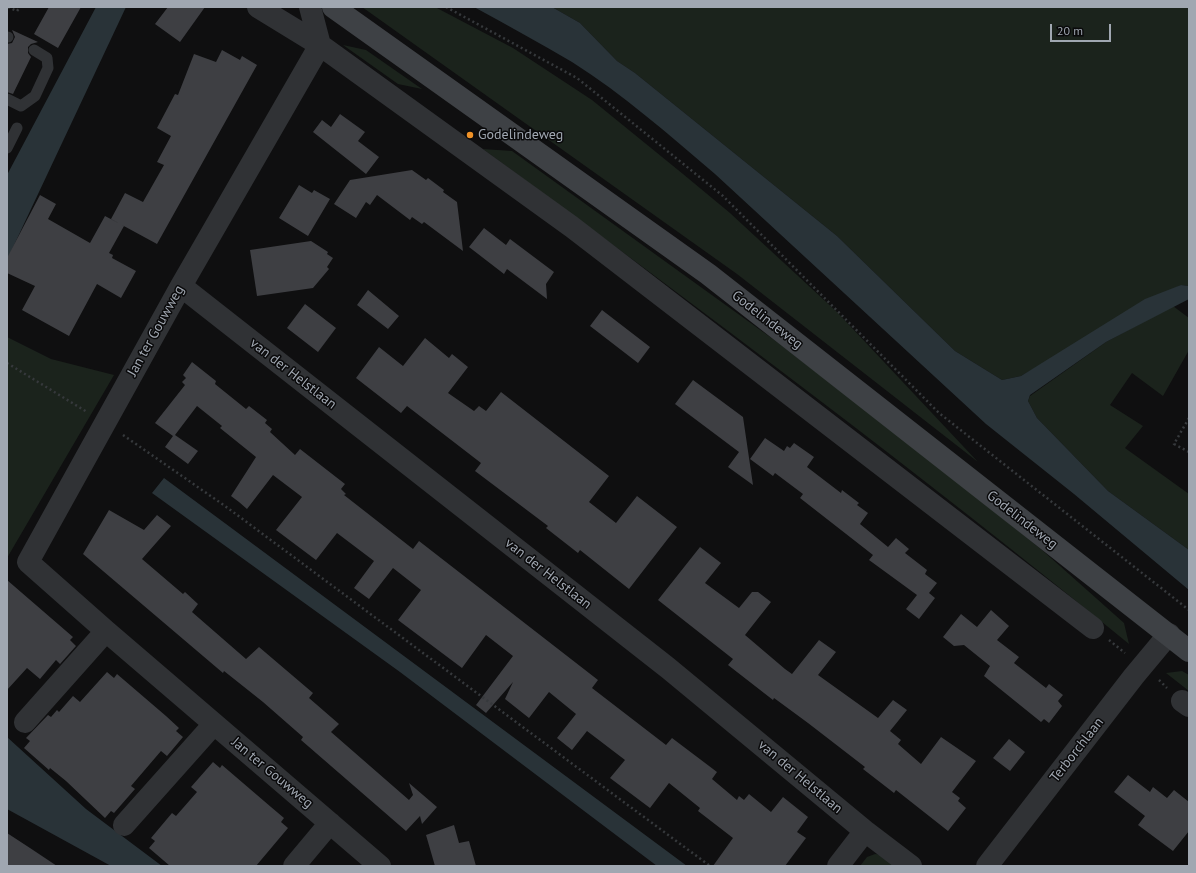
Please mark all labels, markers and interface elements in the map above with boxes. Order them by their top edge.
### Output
scale bar [1052,16,1113,42]
text: 20 m [1057,23,1083,38]
place label: Godelindeweg [478,127,563,143]
marker: Godelindeweg [465,130,475,140]
street label: Jan ter Gouwweg [124,283,188,379]
street label: Godelindeweg [728,287,806,353]
street label: van der Helstlaan [246,335,340,413]
street label: Godelindeweg [983,487,1061,553]
street label: van der Helstlaan [501,535,595,613]
street label: Terborchlaan [1047,714,1107,786]
street label: Jan ter Gouwweg [228,734,316,812]
street label: van der Helstlaan [754,737,846,817]

